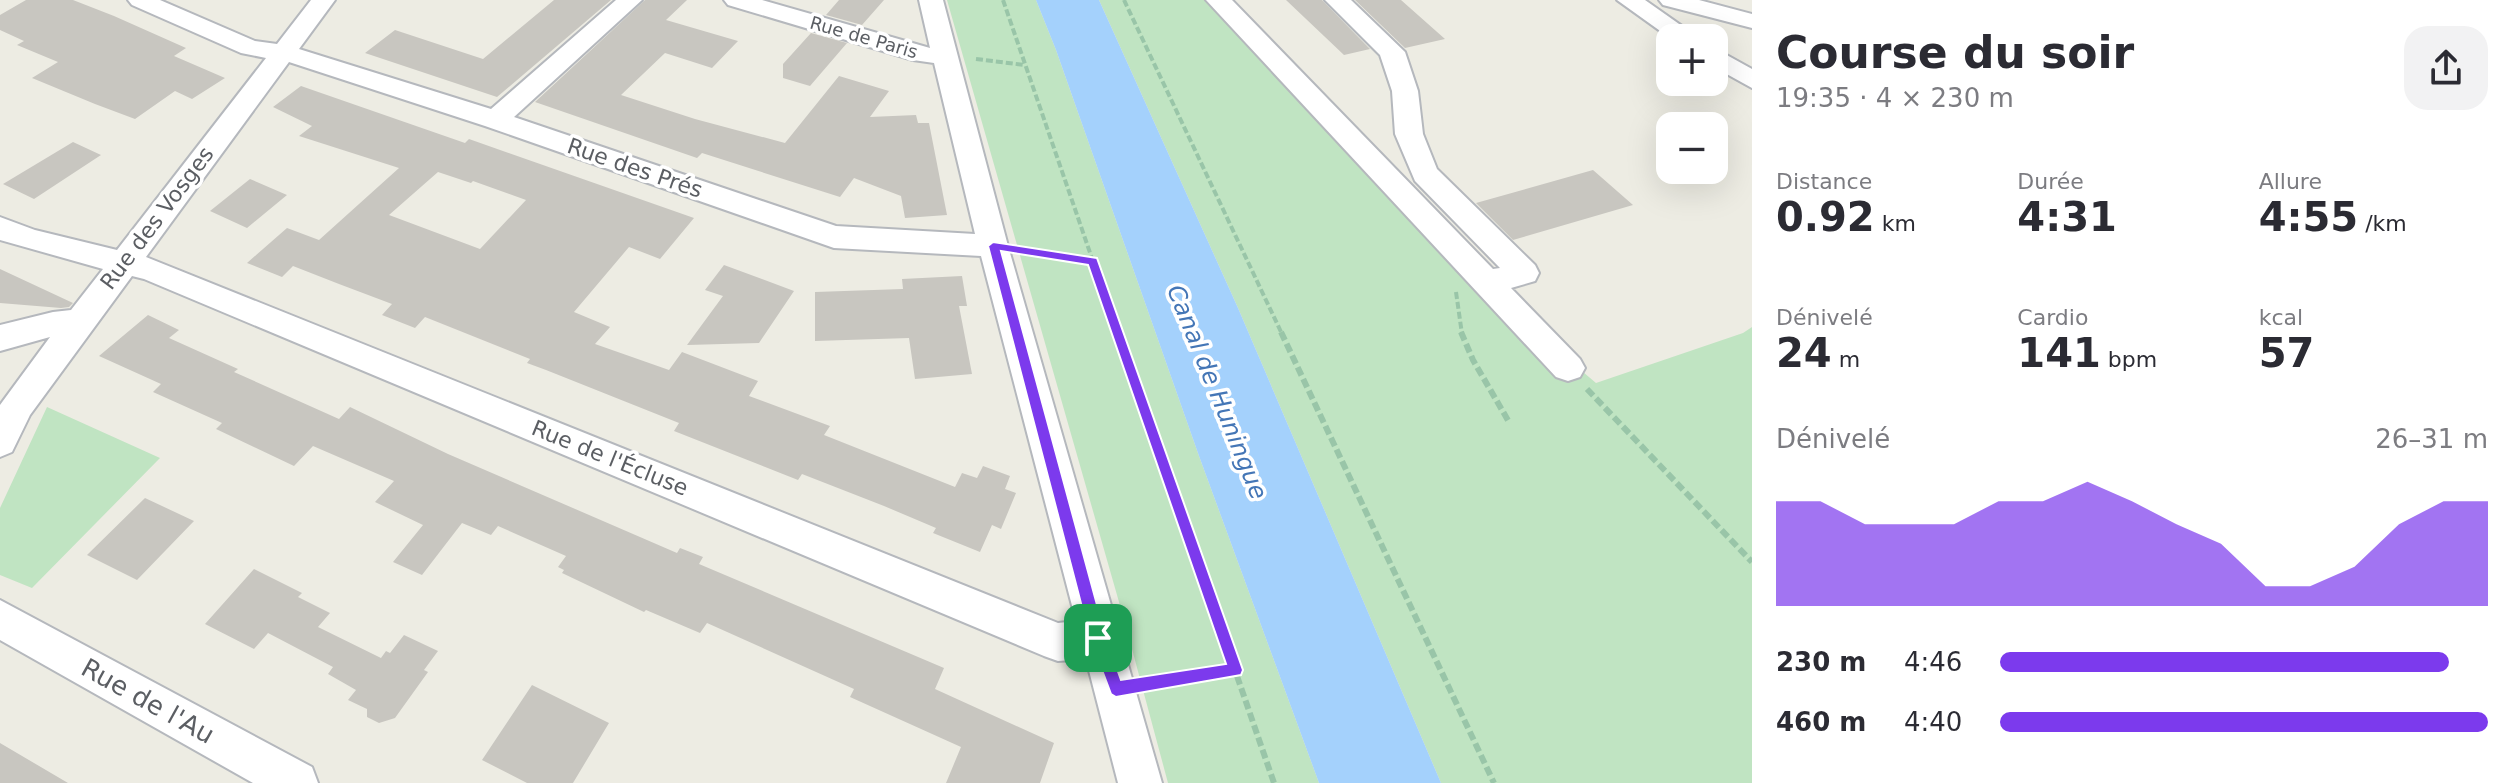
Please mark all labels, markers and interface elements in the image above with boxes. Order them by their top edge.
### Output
street label: Rue de Paris [808,12,920,62]
map controls [1656,24,1728,184]
button: + [1656,24,1728,96]
button: share [2404,26,2488,110]
text: Course du soir [1776,27,2134,78]
text: 19:35 · 4 × 230 m [1776,83,2014,113]
button: − [1656,112,1728,184]
street label: Rue des Prés [564,133,706,203]
street label: Rue des Vosges [95,142,219,294]
text: Distance [1776,169,1872,194]
text: Durée [2017,169,2084,194]
text: Allure [2259,169,2322,194]
text: 0.92 [1776,194,1875,240]
text: 4:31 [2017,194,2117,240]
text: 4:55 [2259,194,2358,240]
text: km [1875,211,1916,236]
text: /km [2358,211,2407,236]
water label: Canal de Huningue [1161,281,1273,503]
text: Dénivelé [1776,305,1873,330]
text: Cardio [2017,305,2088,330]
text: kcal [2259,305,2303,330]
text: 24 [1776,330,1832,376]
text: 141 [2017,330,2101,376]
text: 57 [2259,330,2314,376]
text: m [1832,347,1860,372]
text: bpm [2101,347,2157,372]
street label: Rue de l'Écluse [528,415,692,501]
text: Dénivelé [1776,424,1890,454]
text: 26–31 m [2375,424,2488,454]
pin [1064,604,1132,672]
icon: arrive [1076,616,1120,660]
text: 230 m [1776,647,1866,677]
text: 4:46 [1904,647,1962,677]
street label: Rue de l'Au [76,652,220,750]
text: 460 m [1776,707,1866,737]
text: 4:40 [1904,707,1962,737]

